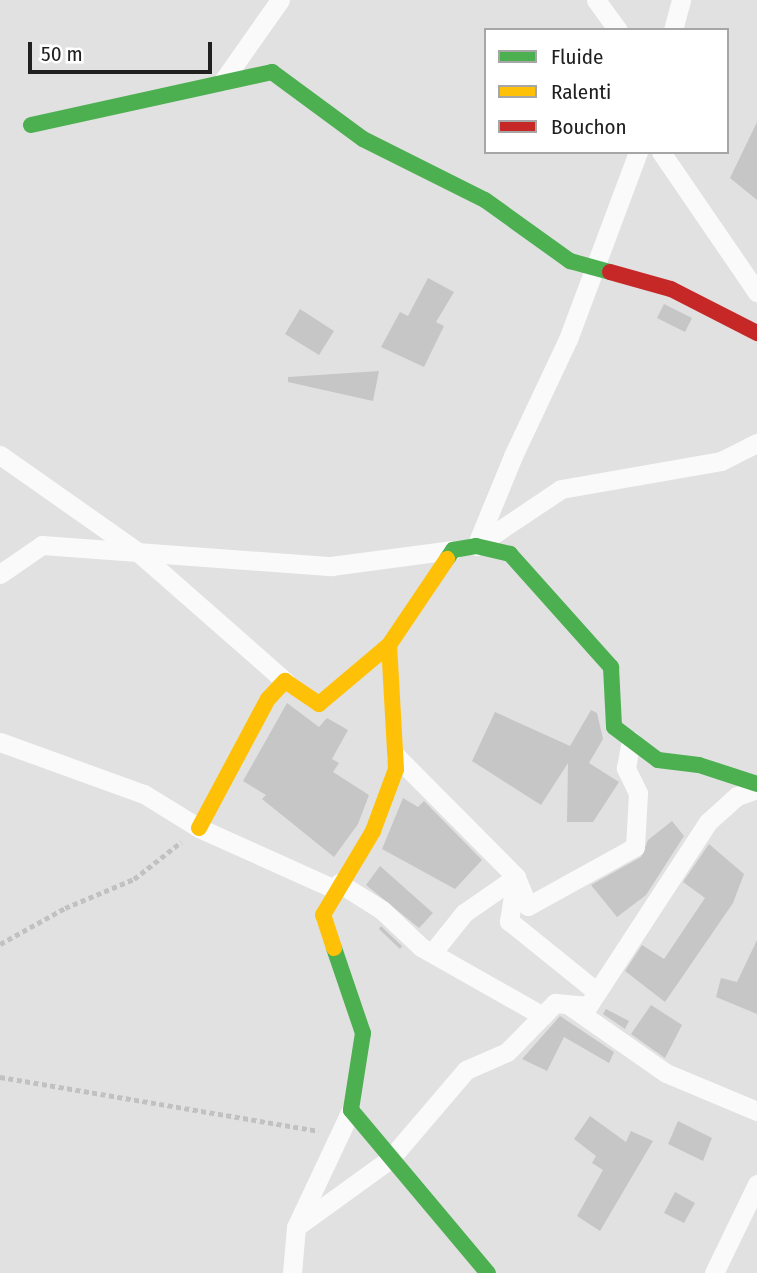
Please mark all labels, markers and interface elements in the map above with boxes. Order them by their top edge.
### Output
scale bar [32,28,215,72]
legend [484,28,729,154]
text: 50 m [41,41,83,67]
text: Fluide [551,44,603,70]
text: Ralenti [551,79,611,105]
text: Bouchon [551,114,627,140]

